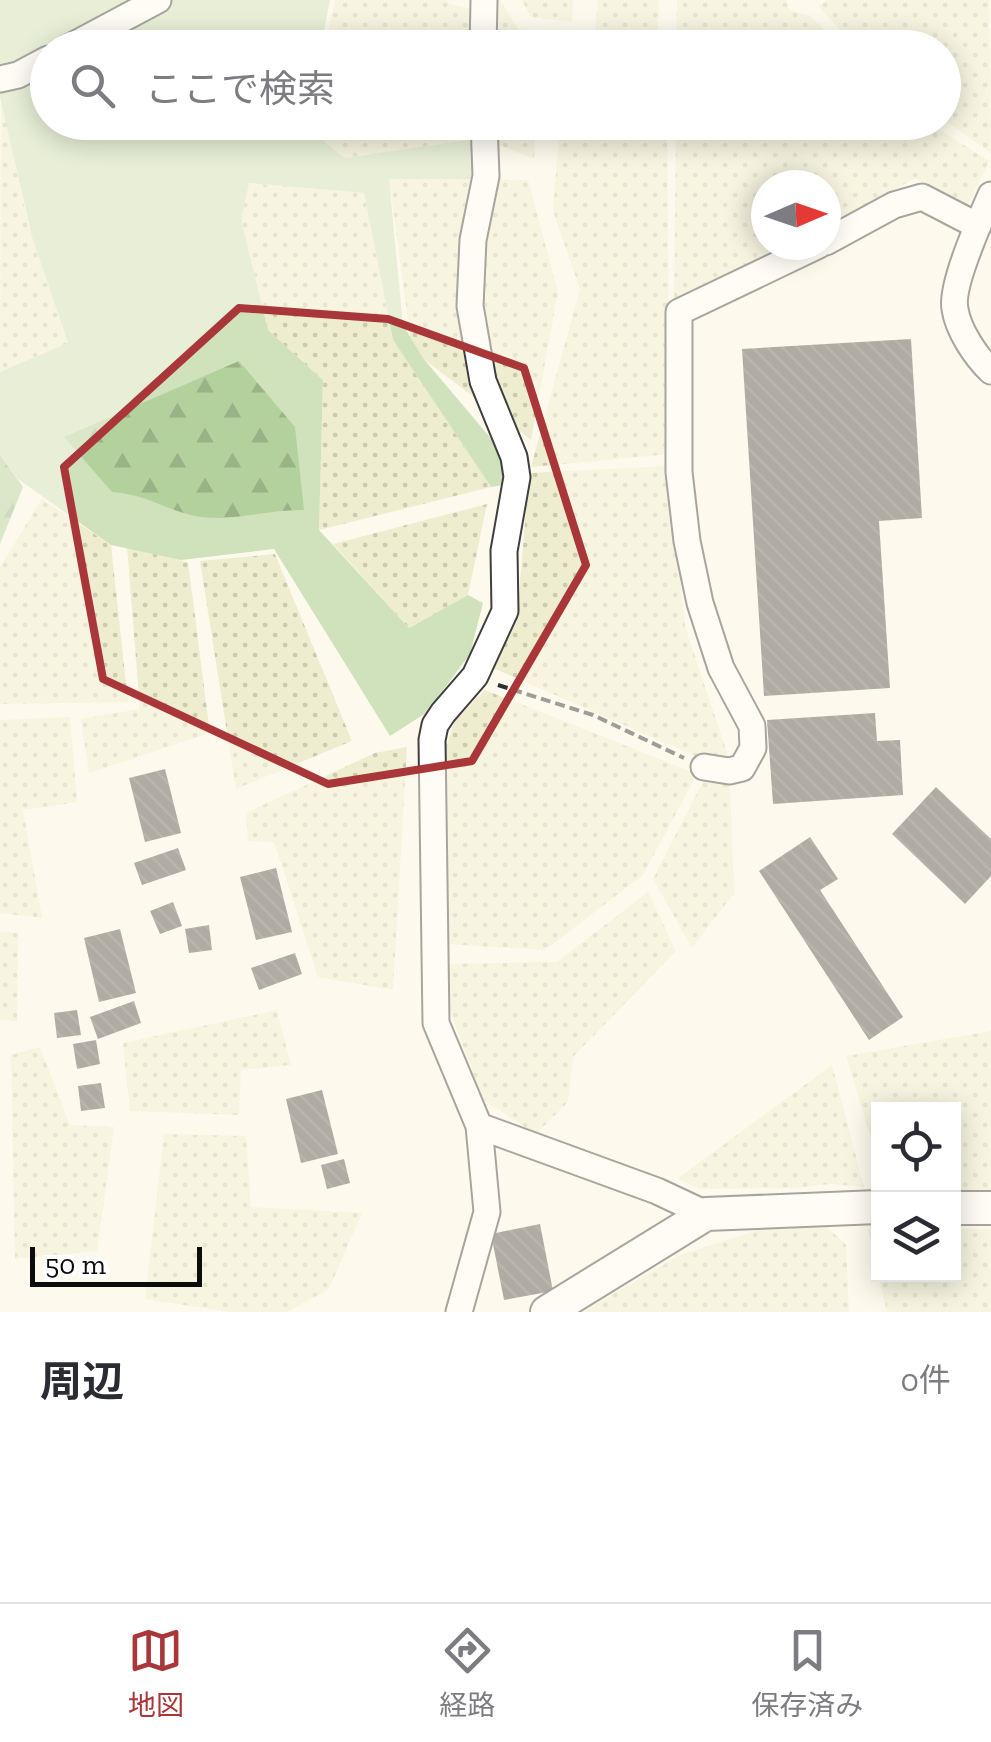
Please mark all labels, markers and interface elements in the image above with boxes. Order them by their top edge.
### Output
search box [30,30,961,140]
icon: search [65,58,120,113]
text: ここで検索 [145,66,335,112]
north arrow [751,170,841,260]
map controls [871,1102,961,1282]
button: locate [871,1102,961,1192]
button: layers [871,1192,961,1282]
scale bar [30,1242,202,1286]
text: 50 m [45,1248,106,1281]
text: 周辺 [40,1356,124,1407]
text: 0件 [901,1361,951,1399]
tab: 地図 [128,1623,184,1723]
tab: 経路 [439,1623,495,1723]
tab: 保存済み [751,1623,863,1723]

